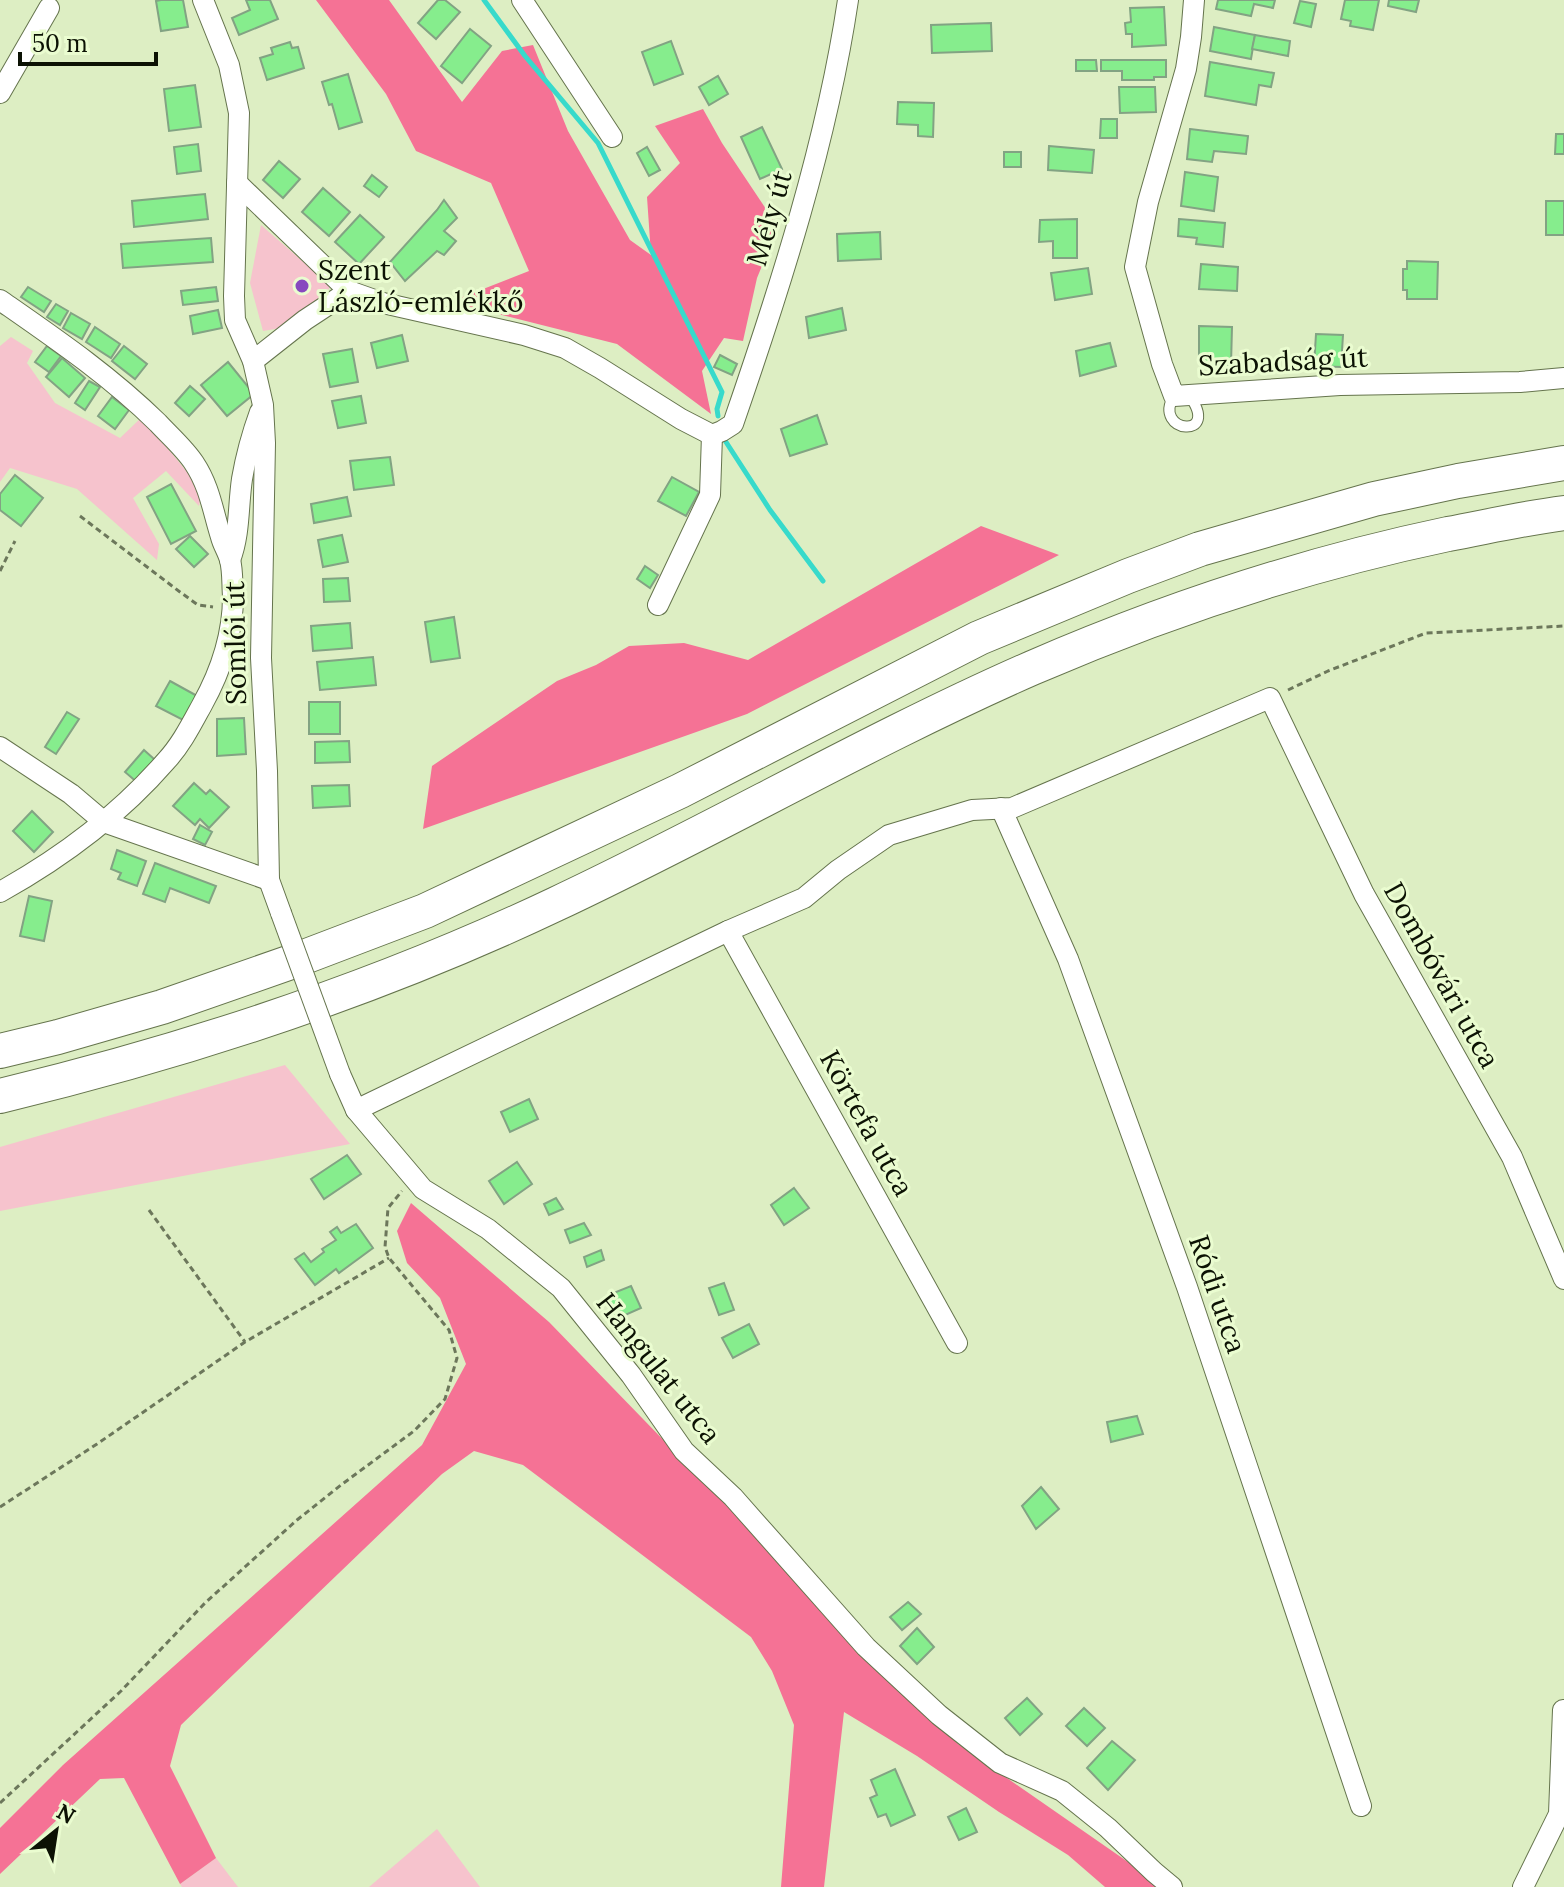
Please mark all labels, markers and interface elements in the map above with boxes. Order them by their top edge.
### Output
scale bar [20,16,156,66]
text: 50 m [32,28,88,59]
street label: Mély út [738,166,800,270]
place label: Szent László-emlékkő [318,252,523,320]
marker: Szent László-emlékkő [293,277,311,295]
street label: Szabadság út [1197,339,1369,383]
street label: Somlói út [216,581,254,705]
street label: Dombóvári utca [1376,876,1508,1074]
street label: Körtefa utca [812,1044,922,1202]
street label: Ródi utca [1181,1230,1255,1358]
street label: Hangulat utca [589,1285,729,1451]
north arrow [16,1791,96,1871]
text: N [52,1797,80,1830]

